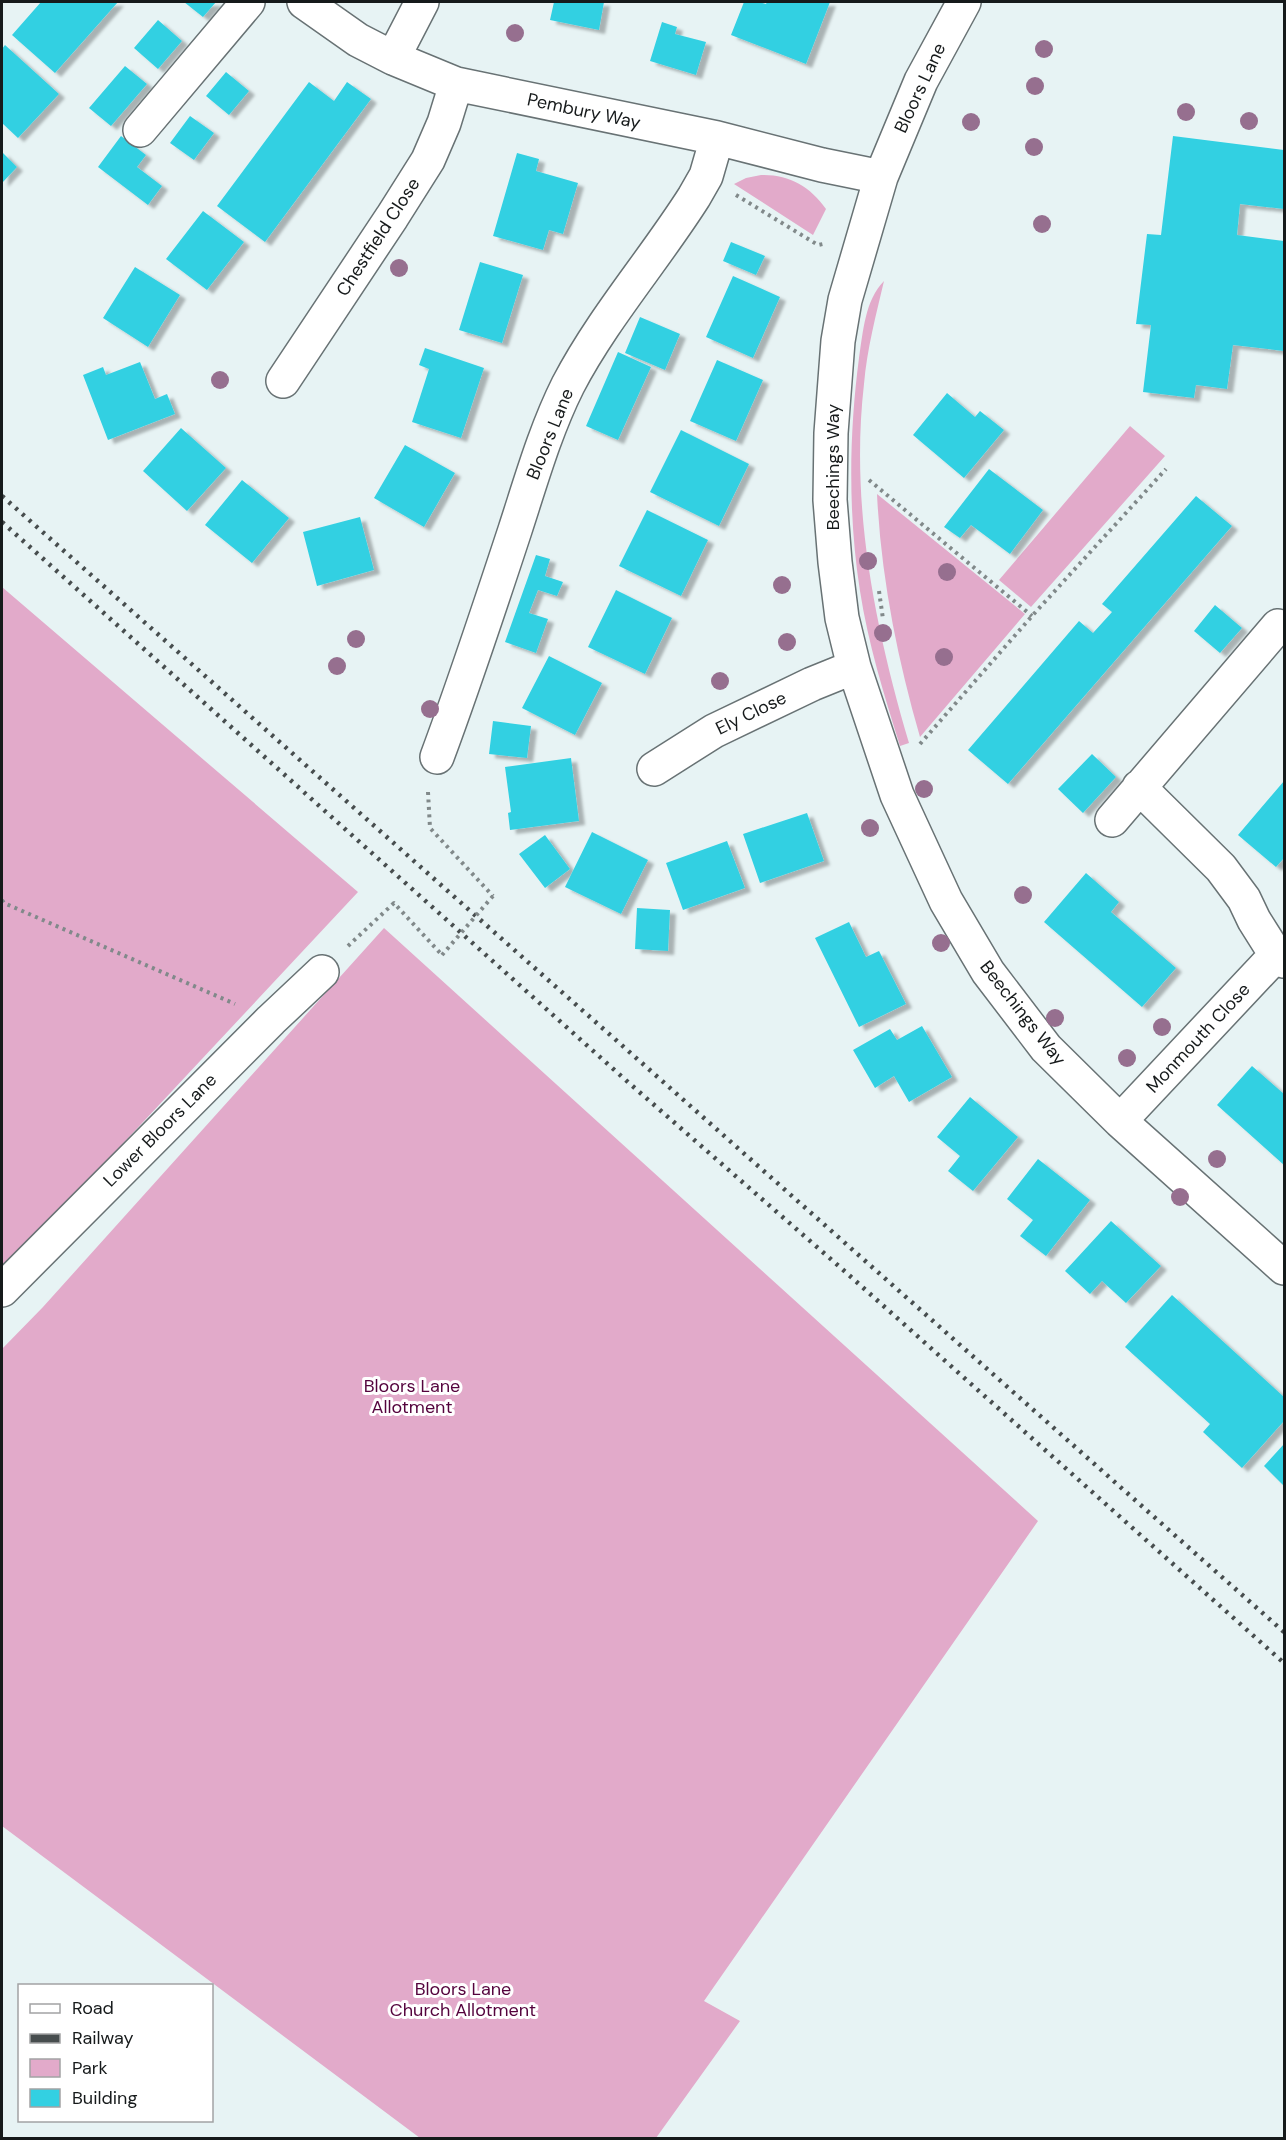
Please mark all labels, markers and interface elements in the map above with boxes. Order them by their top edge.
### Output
street label: Bloors Lane [889,39,951,137]
street label: Pembury Way [525,87,643,135]
street label: Chestfield Close [331,173,425,301]
street label: Bloors Lane [521,385,579,483]
street label: Beechings Way [821,404,845,530]
street label: Ely Close [712,686,790,740]
street label: Beechings Way [975,956,1071,1070]
street label: Monmouth Close [1141,978,1255,1098]
street label: Lower Bloors Lane [98,1068,222,1192]
park label: Bloors Lane Allotment [364,1374,460,1419]
park label: Bloors Lane Church Allotment [390,1977,536,2022]
legend [18,1984,213,2122]
text: Road [72,1996,114,2020]
text: Railway [72,2026,134,2050]
text: Park [72,2056,108,2080]
text: Building [72,2086,137,2110]

